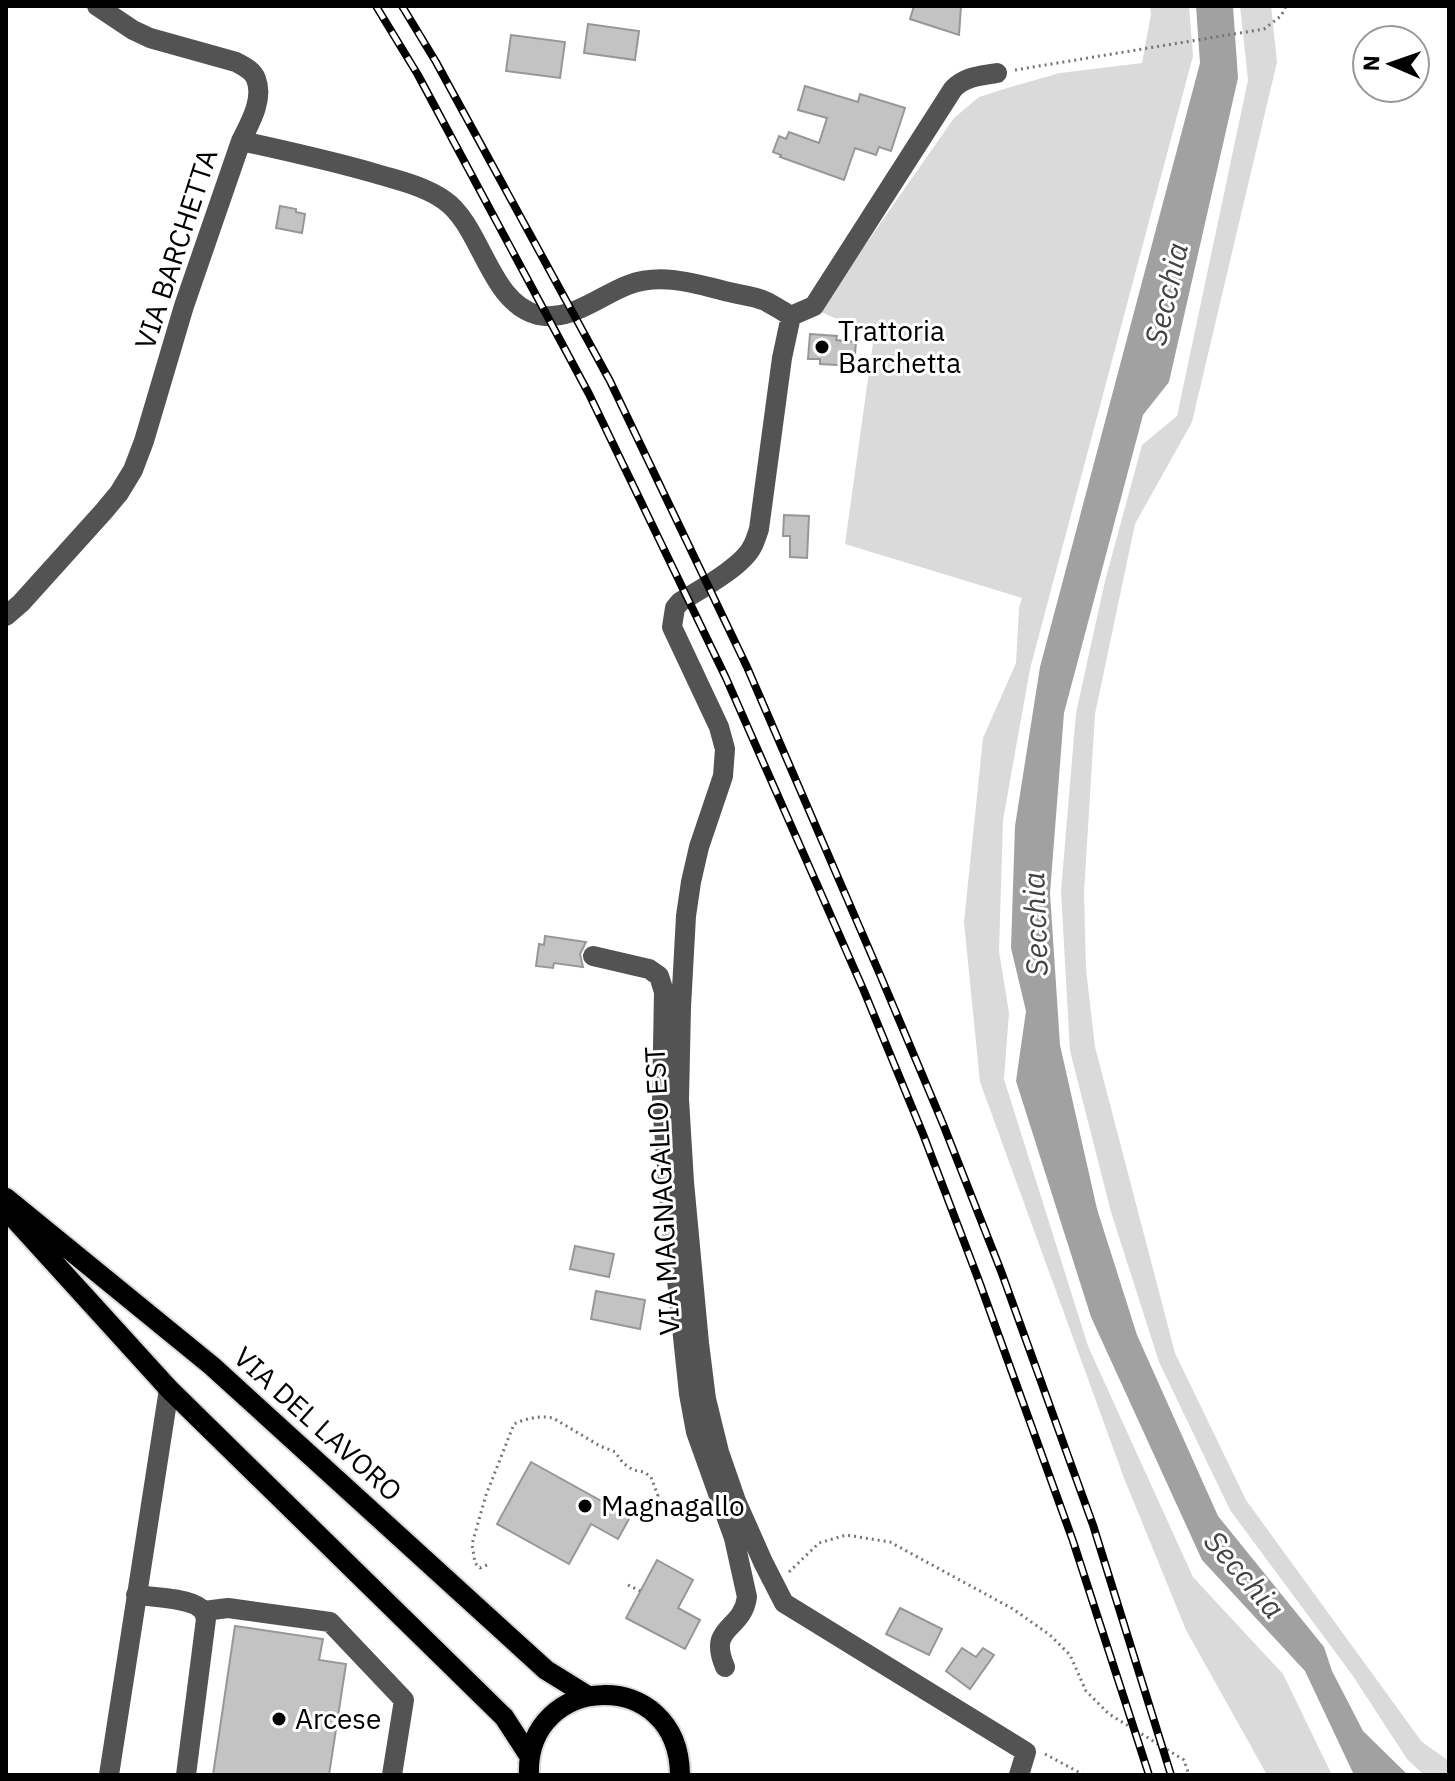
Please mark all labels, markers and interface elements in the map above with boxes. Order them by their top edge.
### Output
north arrow [1351,24,1431,104]
text: N [1356,55,1385,72]
street label: VIA BARCHETTA [126,144,225,354]
water label: Secchia [1135,239,1196,349]
place label: Trattoria Barchetta [838,312,961,381]
marker: Trattoria Barchetta [813,338,831,356]
water label: Secchia [1013,871,1056,977]
street label: VIA MAGNAGALLO EST [635,1046,688,1336]
street label: VIA DEL LAVORO [226,1338,410,1509]
place label: Magnagallo [601,1487,745,1524]
marker: Magnagallo [576,1497,594,1515]
water label: Secchia [1196,1522,1294,1626]
place label: Arcese [295,1700,381,1737]
marker: Arcese [270,1710,288,1728]

